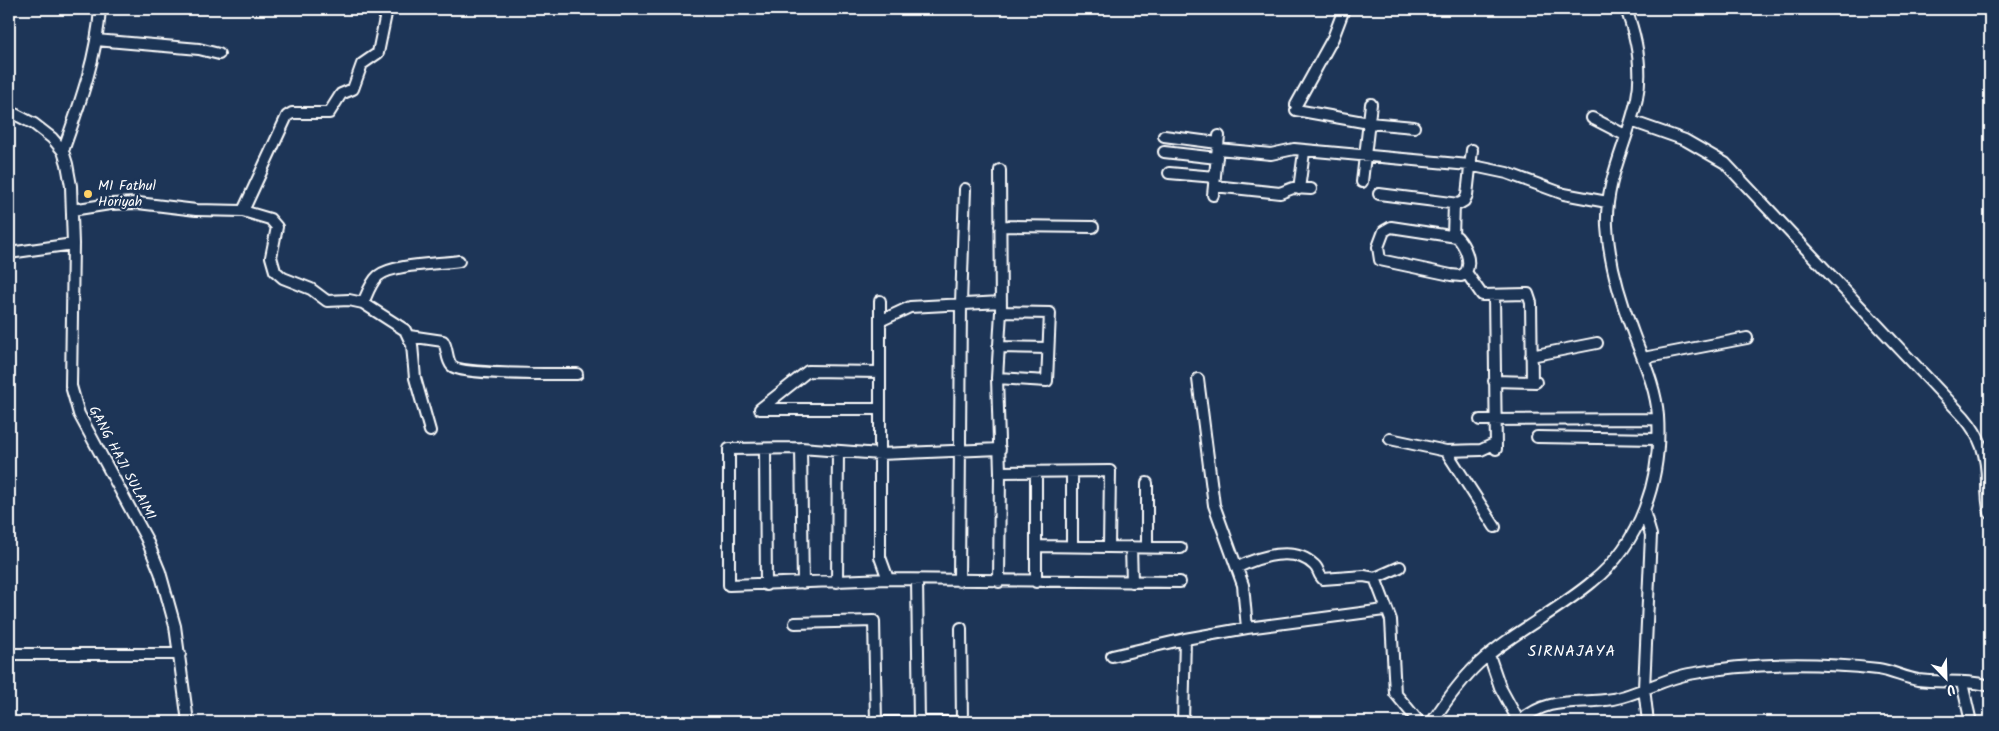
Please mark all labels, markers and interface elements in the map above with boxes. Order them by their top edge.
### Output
place label: MI Fathul Horiyah [98,175,157,213]
marker: MI Fathul Horiyah [82,188,94,200]
street label: GANG HAJI SULAIMI [83,402,161,524]
district label: SIRNAJAYA [1528,639,1616,664]
north arrow [1922,654,1972,704]
text: U [1942,677,1959,701]

